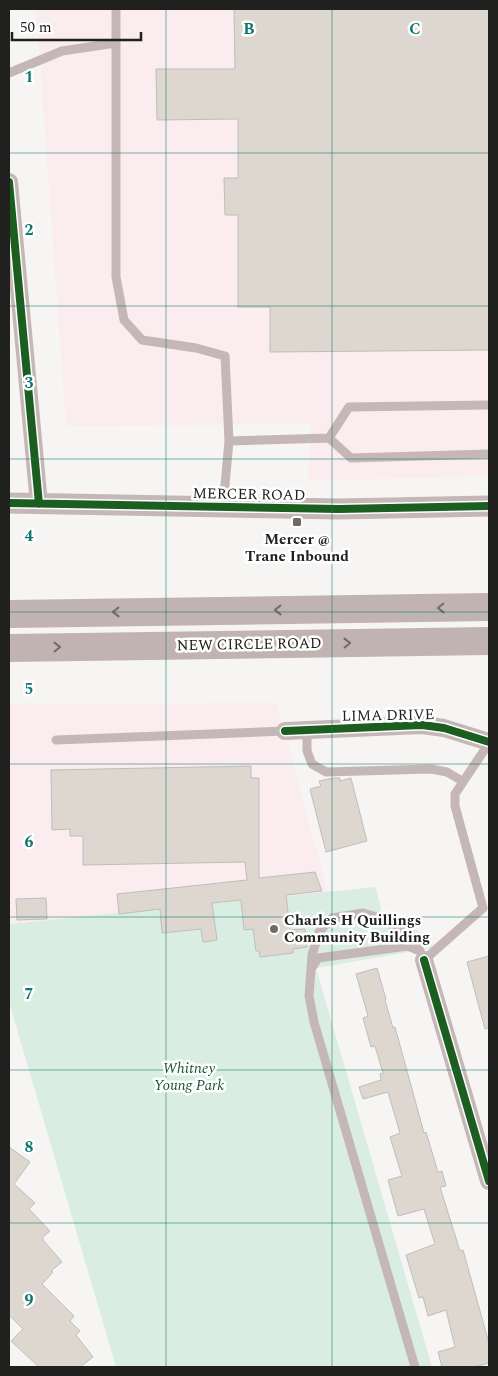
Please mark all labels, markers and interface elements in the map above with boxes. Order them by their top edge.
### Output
scale bar [12,10,141,42]
text: 50 m [20,16,52,39]
text: B [243,17,255,41]
text: C [409,17,421,41]
text: 1 [25,65,33,89]
text: 2 [25,218,34,242]
text: 3 [25,371,34,395]
street label: MERCER ROAD [192,482,306,507]
marker: Mercer @ Trane Inbound [291,516,303,528]
text: 4 [25,524,34,548]
place label: Mercer @ Trane Inbound [245,528,349,568]
one-way arrow [436,602,444,613]
one-way arrow [274,605,282,615]
one-way arrow [111,607,119,617]
street label: NEW CIRCLE ROAD [176,632,322,657]
one-way arrow [344,638,351,648]
one-way arrow [54,642,62,652]
text: 5 [25,677,33,701]
street label: LIMA DRIVE [341,703,435,728]
text: 6 [25,830,34,854]
place label: Charles H Quillings Community Building [284,909,430,949]
marker: Charles H Quillings Community Building [268,923,280,935]
text: 7 [25,982,34,1006]
park label: Whitney Young Park [154,1057,224,1097]
text: 8 [25,1135,34,1159]
text: 9 [25,1288,34,1312]

